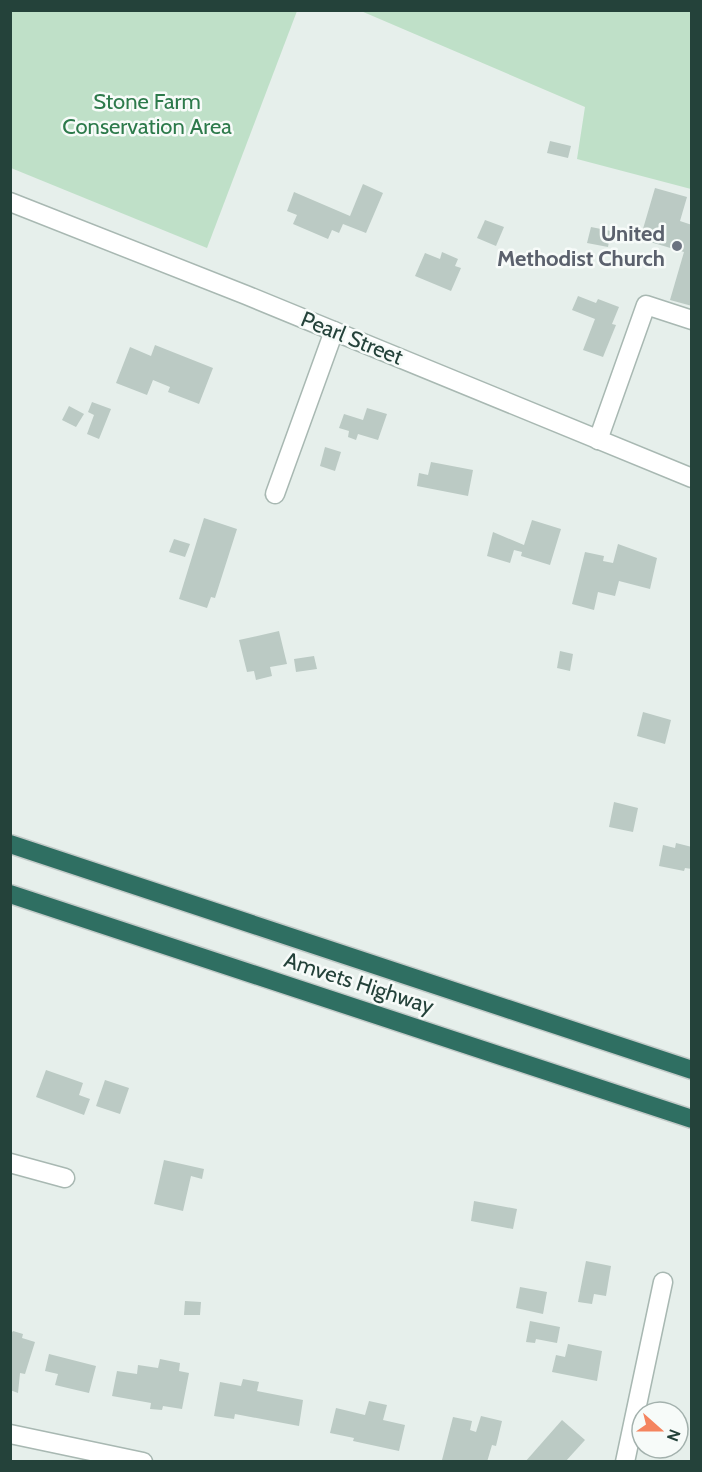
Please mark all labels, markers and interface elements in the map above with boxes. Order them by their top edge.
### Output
park label: Stone Farm Conservation Area [62,88,232,140]
place label: United Methodist Church [497,220,665,272]
marker: United Methodist Church [670,239,684,253]
street label: Pearl Street [297,305,408,371]
street label: Amvets Highway [281,946,437,1020]
north arrow [630,1400,690,1460]
text: N [663,1427,684,1444]

